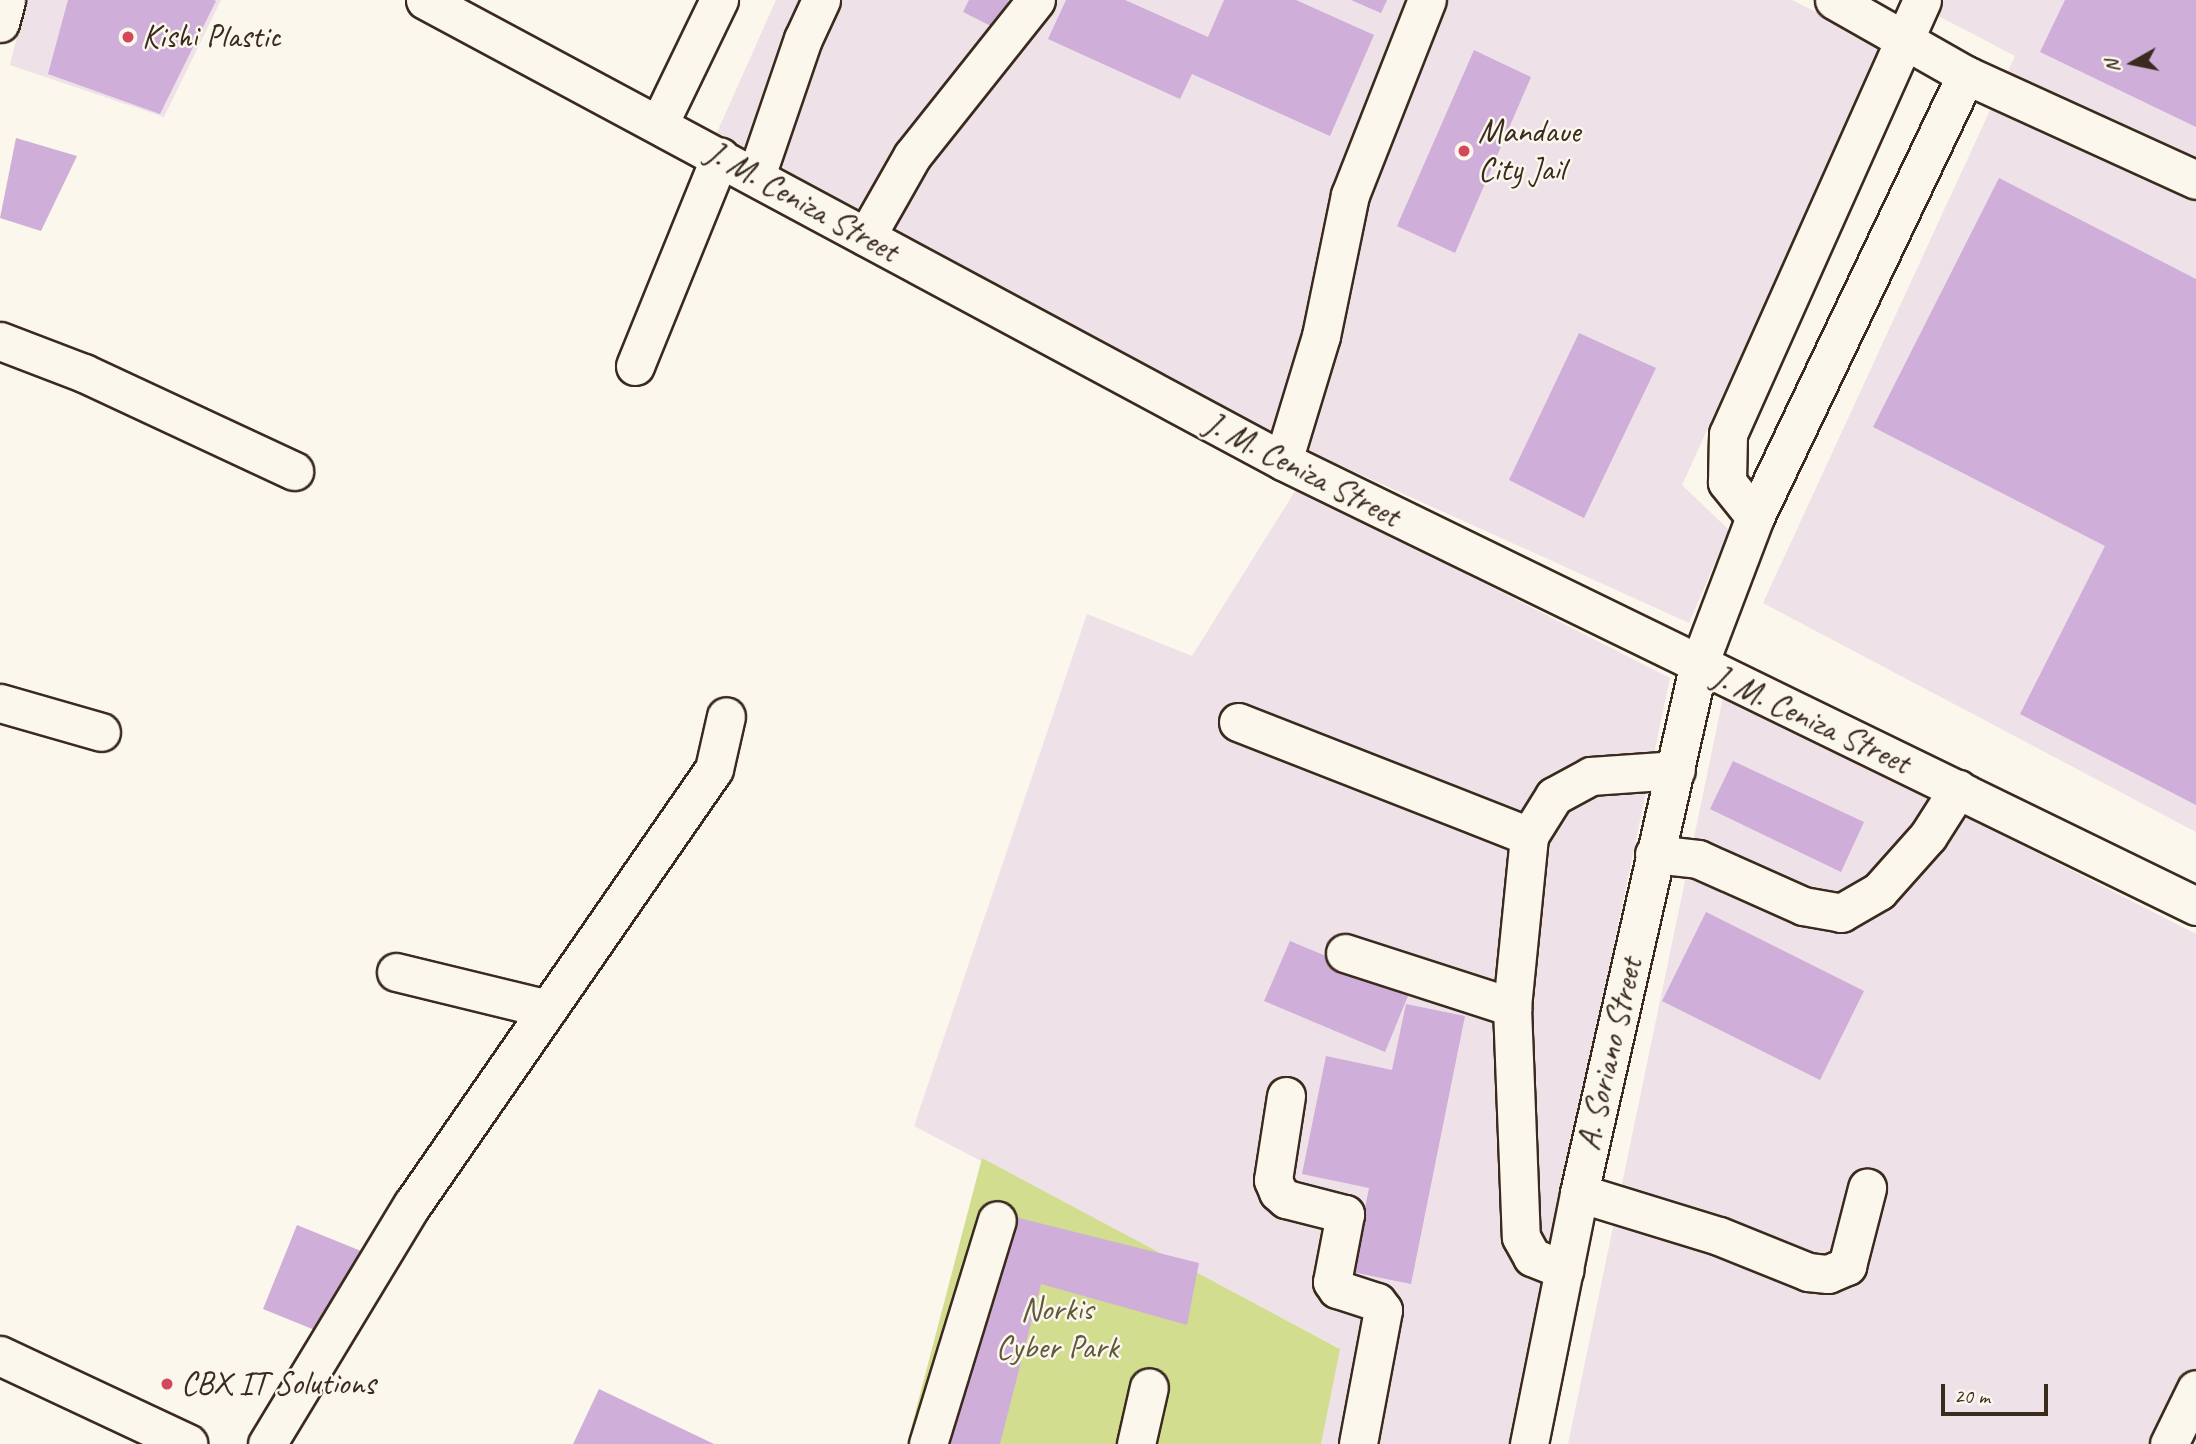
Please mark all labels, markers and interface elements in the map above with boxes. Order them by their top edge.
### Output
place label: Kishi Plastic [142,17,281,57]
north arrow [2098,28,2168,98]
marker: Kishi Plastic [120,29,136,45]
text: N [2099,59,2125,74]
place label: Mandaue City Jail [1478,112,1580,190]
street label: J. M. Ceniza Street [699,133,905,271]
marker: Mandaue City Jail [1456,143,1472,159]
street label: J. M. Ceniza Street [1198,404,1406,536]
street label: J. M. Ceniza Street [1706,657,1916,783]
street label: A. Soriano Street [1569,954,1651,1154]
park label: Norkis Cyber Park [995,1290,1119,1368]
place label: CBX IT Solutions [181,1364,375,1404]
scale bar [1944,1370,2051,1414]
marker: CBX IT Solutions [159,1376,175,1392]
text: 20 m [1954,1383,1990,1409]

